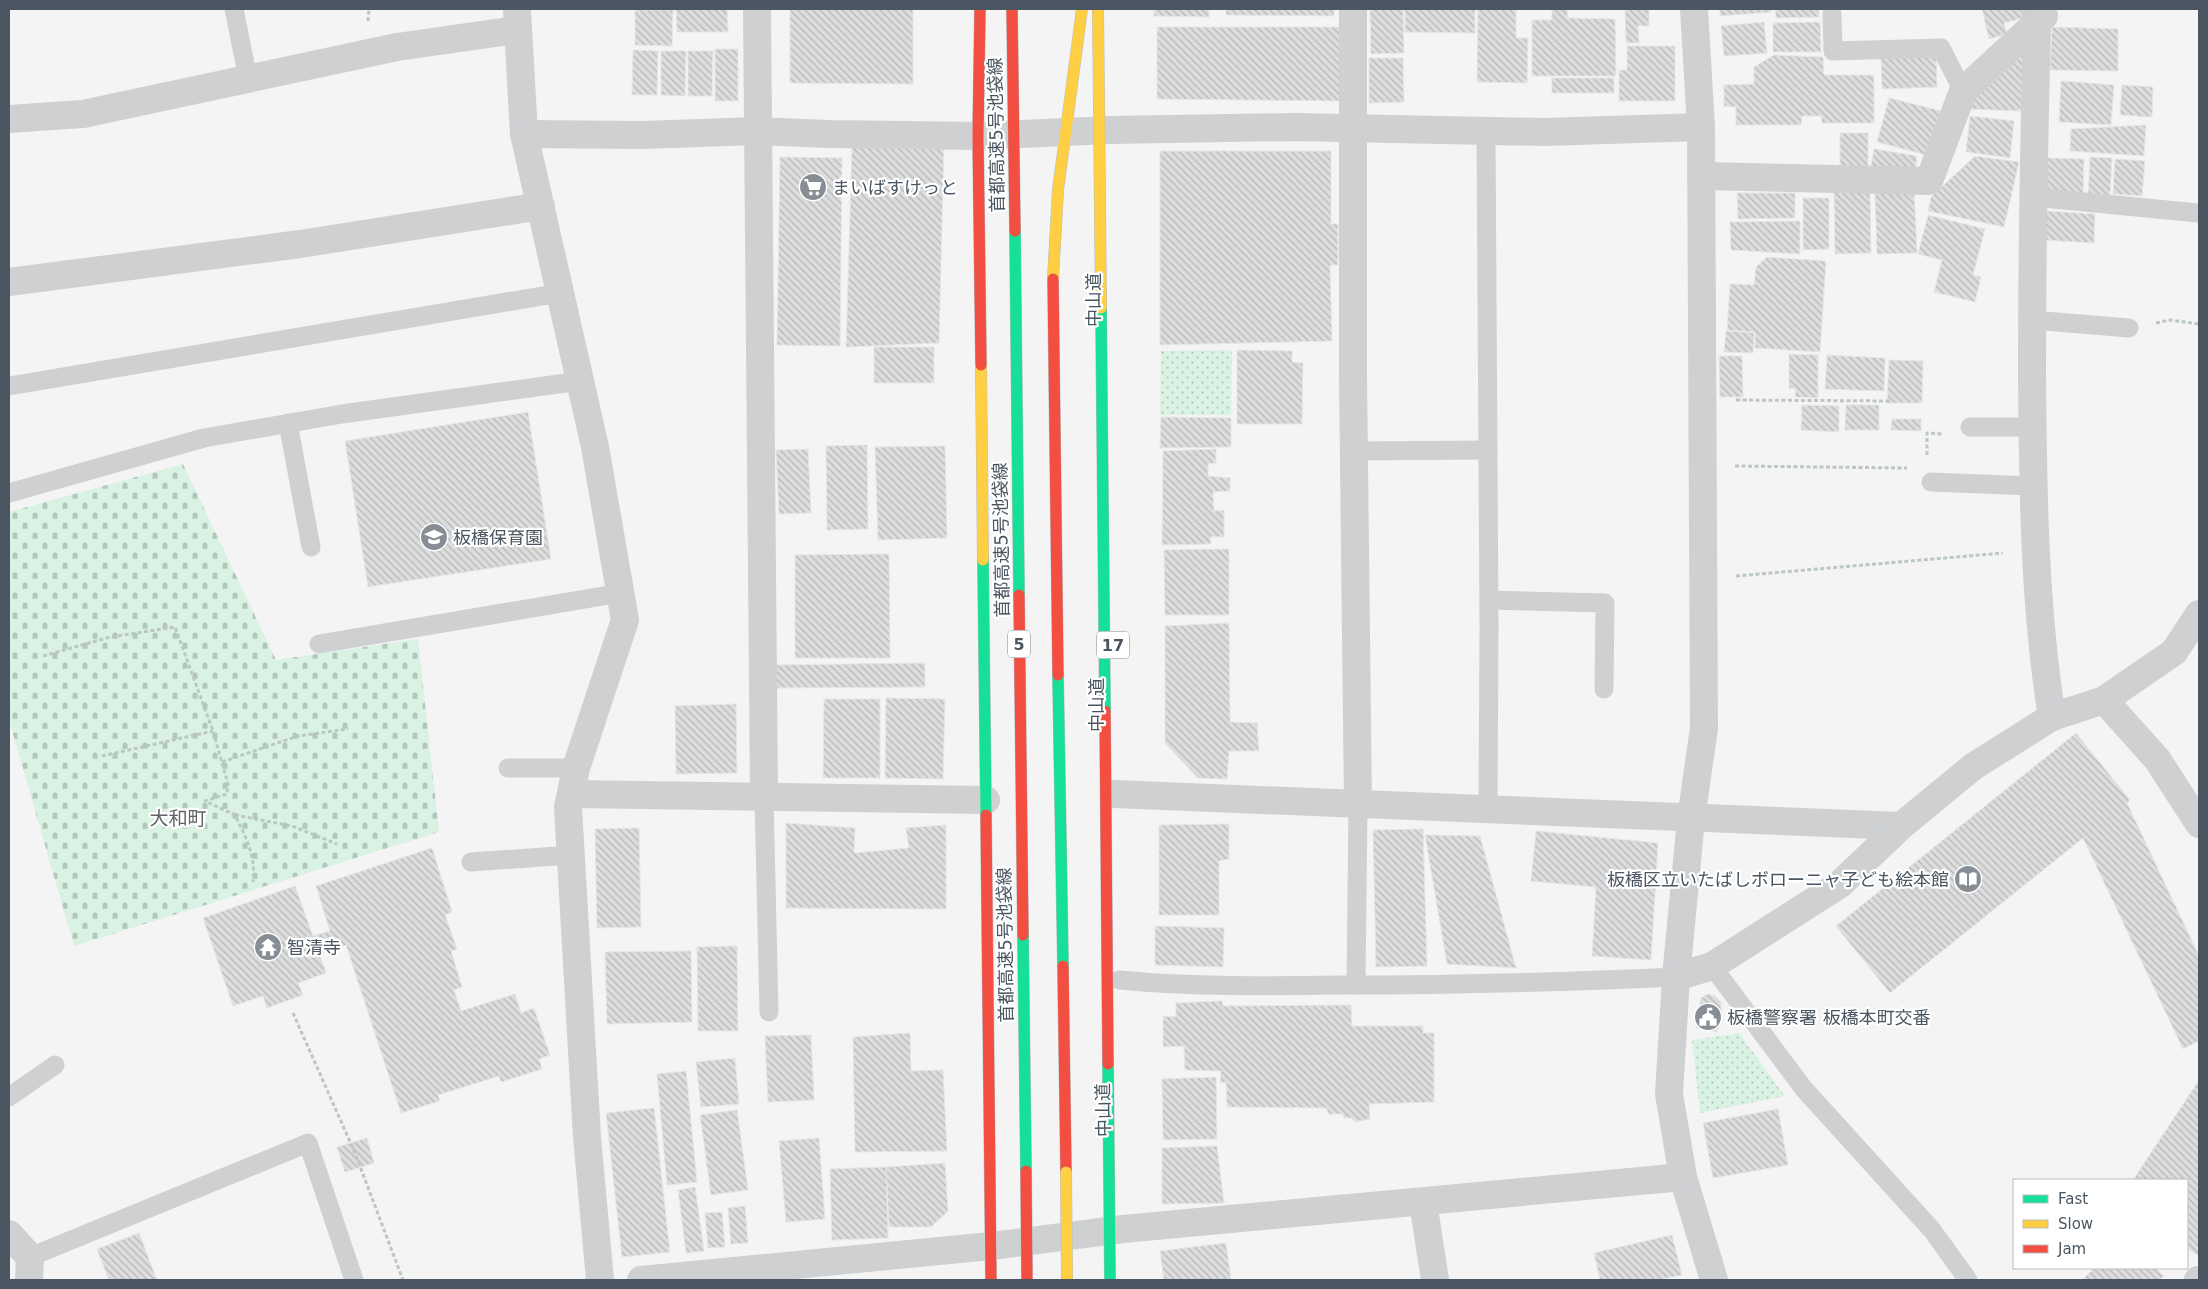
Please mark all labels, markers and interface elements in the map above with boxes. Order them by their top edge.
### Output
street label: 首都高速5号池袋線 [984,57,1008,213]
supermarket icon: まいばすけっと [798,172,828,202]
place label: まいばすけっと [832,177,958,198]
street label: 中山道 [1083,273,1104,327]
street label: 首都高速5号池袋線 [989,462,1013,618]
school or university icon: 板橋保育園 [419,522,449,552]
place label: 板橋保育園 [453,527,543,548]
road number: 5 [1008,630,1030,658]
road number: 17 [1097,632,1129,658]
street label: 中山道 [1086,678,1107,732]
district label: 大和町 [149,807,207,829]
library icon: 板橋区立いたばしボローニャ子ども絵本館 [1953,864,1983,894]
street label: 首都高速5号池袋線 [993,867,1017,1023]
place label: 板橋区立いたばしボローニャ子ども絵本館 [1607,869,1949,890]
temple icon: 智清寺 [253,932,283,962]
place label: 智清寺 [287,937,341,958]
public building icon: 板橋警察署 板橋本町交番 [1693,1002,1723,1032]
place label: 板橋警察署 板橋本町交番 [1727,1007,1931,1028]
street label: 中山道 [1092,1083,1114,1137]
legend [2013,1179,2188,1269]
text: Fast [2058,1190,2088,1208]
text: Slow [2058,1215,2093,1233]
text: Jam [2057,1240,2086,1258]

